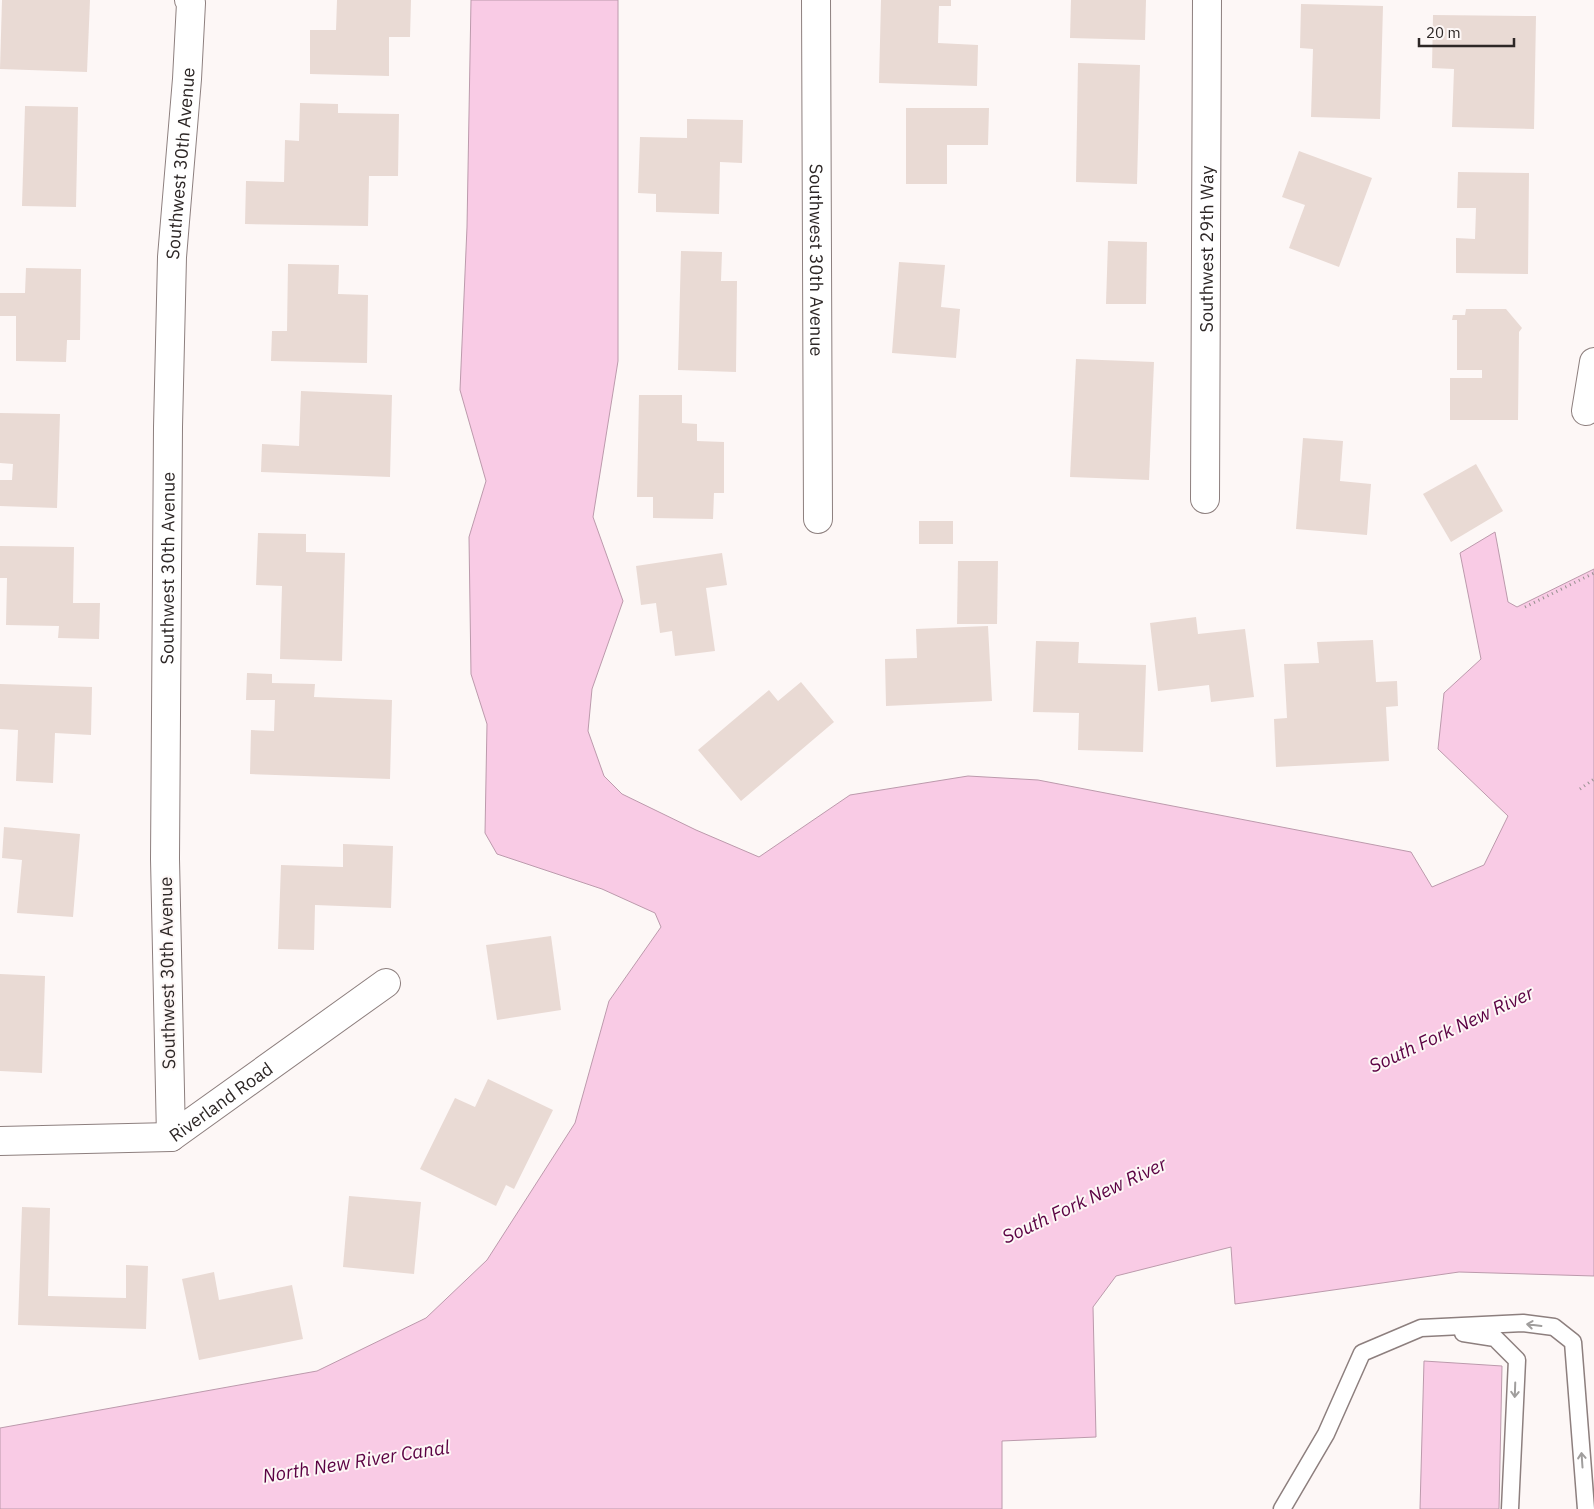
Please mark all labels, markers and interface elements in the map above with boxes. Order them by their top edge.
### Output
scale bar [1419,15,1514,47]
text: 20 m [1426,23,1461,42]
street label: Southwest 30th Avenue [160,67,199,260]
street label: Southwest 30th Avenue [805,164,829,357]
street label: Southwest 29th Way [1194,165,1218,333]
street label: Southwest 30th Avenue [155,472,179,665]
street label: Southwest 30th Avenue [154,876,180,1069]
water label: South Fork New River [1365,980,1538,1078]
street label: Riverland Road [164,1057,277,1146]
water label: South Fork New River [998,1151,1171,1249]
one-way arrow [1526,1320,1542,1330]
one-way arrow [1511,1382,1520,1398]
water label: North New River Canal [261,1434,451,1488]
one-way arrow [1577,1453,1587,1469]

